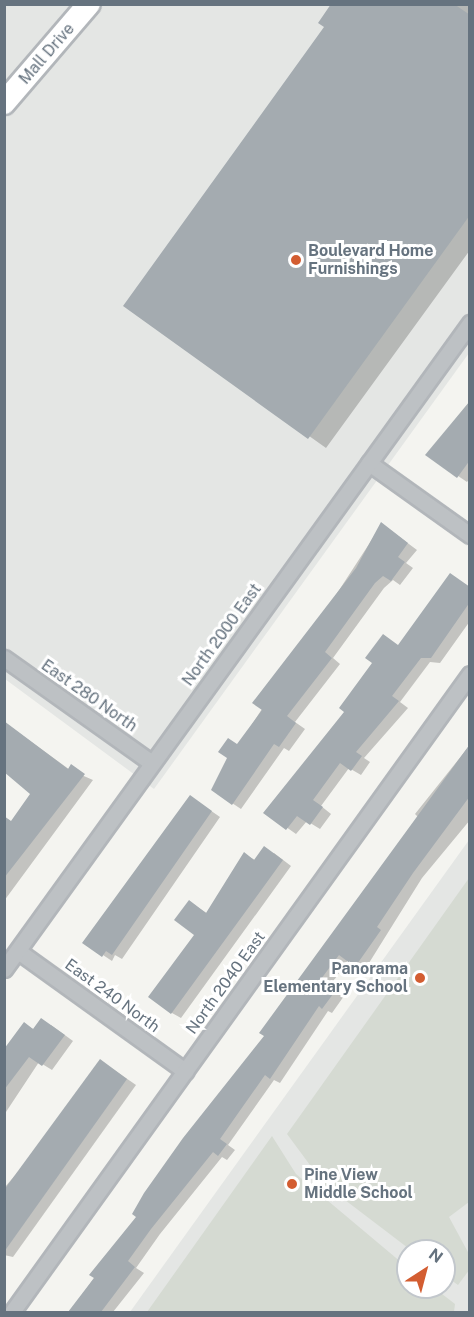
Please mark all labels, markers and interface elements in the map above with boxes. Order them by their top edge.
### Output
street label: Mall Drive [15,20,79,88]
place label: Boulevard Home Furnishings [308,241,433,279]
marker: Boulevard Home Furnishings [289,253,303,267]
street label: North 2000 East [178,580,266,690]
street label: East 280 North [37,656,141,736]
street label: North 2040 East [182,928,270,1038]
street label: East 240 North [61,955,163,1037]
place label: Panorama Elementary School [263,959,408,997]
marker: Panorama Elementary School [413,971,427,985]
place label: Pine View Middle School [304,1165,413,1203]
marker: Pine View Middle School [285,1177,299,1191]
north arrow [396,1239,456,1299]
text: N [425,1244,446,1267]

